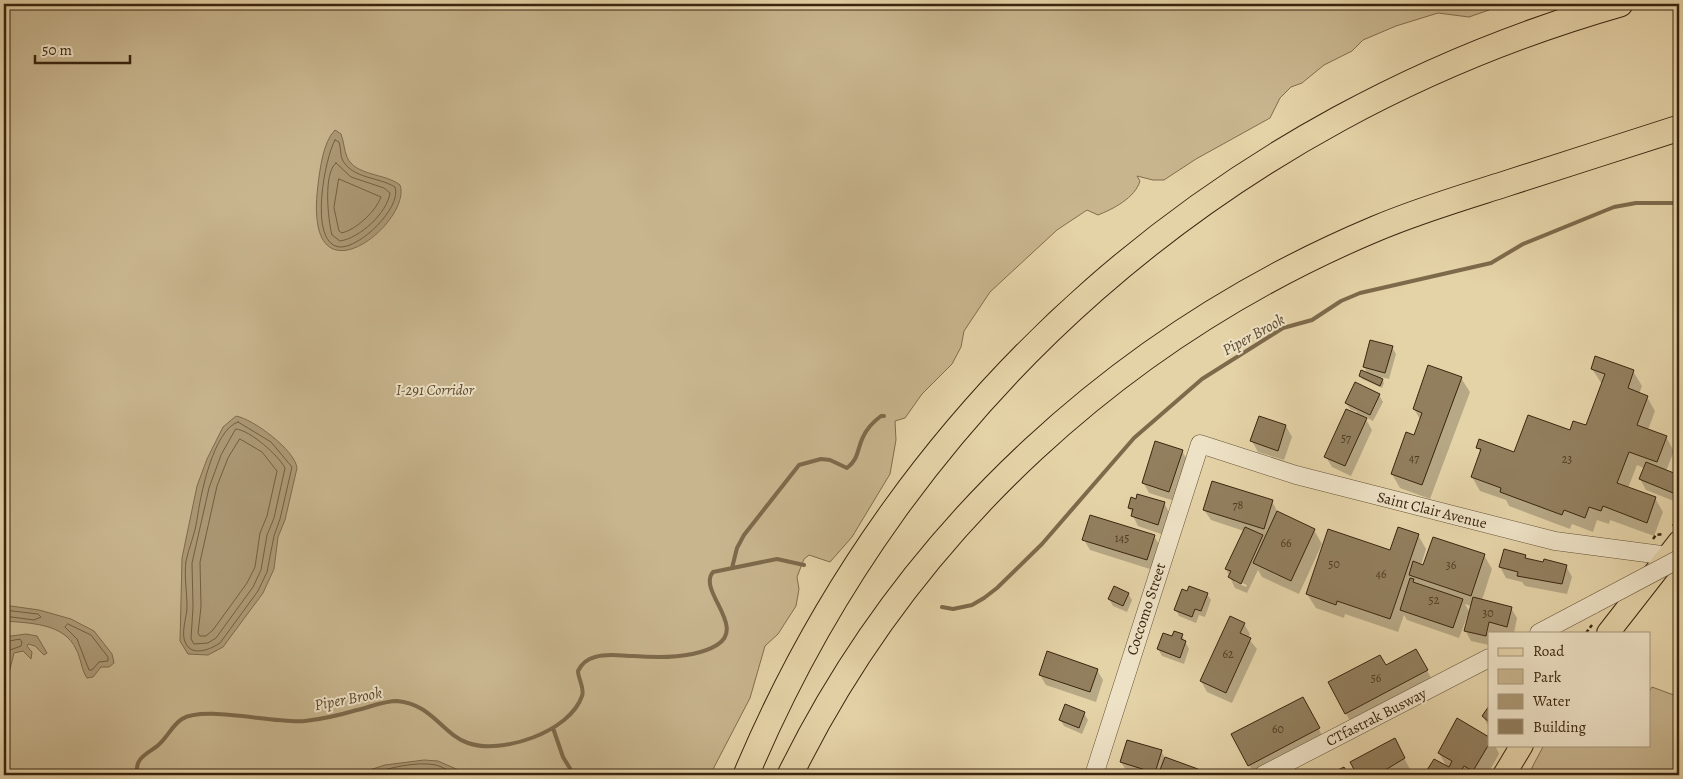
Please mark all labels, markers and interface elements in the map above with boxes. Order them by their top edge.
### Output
scale bar [35,32,130,64]
text: 50 m [42,40,72,60]
water label: Piper Brook [1218,309,1289,361]
park label: I-291 Corridor [396,380,475,400]
house number: 57 [1341,430,1352,446]
house number: 47 [1409,450,1420,466]
house number: 23 [1562,451,1572,467]
street label: Saint Clair Avenue [1375,487,1489,533]
house number: 78 [1233,497,1244,513]
house number: 145 [1115,530,1129,546]
house number: 66 [1280,535,1292,551]
house number: 50 [1328,556,1340,572]
house number: 36 [1446,557,1457,573]
street label: Coccomo Street [1122,560,1170,658]
house number: 46 [1376,566,1387,582]
house number: 52 [1429,592,1440,608]
house number: 30 [1482,605,1494,621]
legend [1488,632,1650,746]
text: Road [1533,641,1565,661]
house number: 62 [1222,646,1234,662]
text: Park [1533,667,1562,687]
house number: 56 [1371,670,1382,686]
water label: Piper Brook [313,682,384,716]
street label: CTfastrak Busway [1322,683,1430,751]
text: Water [1532,691,1570,711]
text: Building [1533,717,1586,737]
house number: 60 [1272,721,1284,737]

